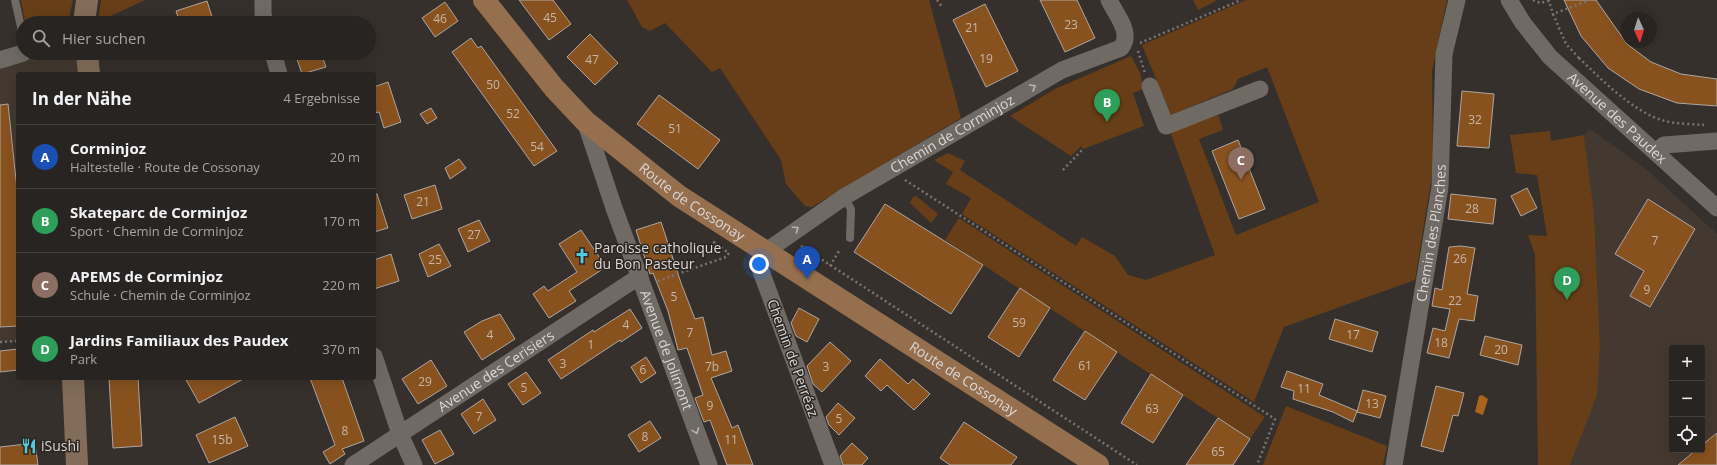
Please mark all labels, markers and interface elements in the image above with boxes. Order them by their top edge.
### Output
house number: 45 [543,9,557,26]
house number: 46 [433,10,447,27]
north arrow [1621,12,1657,48]
search box [16,16,376,60]
house number: 23 [1064,16,1078,33]
house number: 21 [965,19,979,36]
icon: search [30,27,52,49]
text: Hier suchen [62,28,146,48]
house number: 19 [979,50,993,67]
house number: 47 [585,51,599,68]
street label: Avenue des Paudex [1564,68,1672,168]
house number: 50 [486,76,500,93]
one-way arrow [1029,84,1036,91]
text: In der Nähe [32,87,131,110]
text: 4 Ergebnisse [283,89,360,107]
pin: B [1094,89,1120,122]
street label: Chemin de Corminjoz [886,90,1018,177]
house number: 52 [506,105,520,122]
house number: 32 [1468,111,1482,128]
house number: 51 [668,120,682,137]
text: Corminjoz [70,138,146,158]
house number: 54 [530,138,544,155]
pin: C [1228,147,1254,180]
text: A [41,148,49,166]
text: 20 m [330,148,360,166]
text: Haltestelle · Route de Cossonay [70,158,260,176]
street label: Route de Cossonay [636,158,749,245]
street label: Chemin des Planches [1411,164,1450,303]
house number: 21 [416,193,430,210]
house number: 28 [1465,200,1479,217]
text: Skateparc de Corminjoz [70,202,247,222]
text: B [41,212,49,230]
text: 170 m [322,212,360,230]
text: Sport · Chemin de Corminjoz [70,222,244,240]
house number: 27 [467,226,481,243]
one-way arrow [792,226,799,234]
house number: 7 [1652,232,1659,249]
place label: Paroisse catholique du Bon Pasteur [594,238,721,273]
pin: A [794,246,820,279]
church icon: Paroisse catholique du Bon Pasteur [573,247,591,265]
house number: 26 [1453,250,1467,267]
house number: 25 [428,251,442,268]
your location [749,254,769,274]
text: APEMS de Corminjoz [70,266,223,286]
pin: D [1554,267,1580,300]
text: C [41,276,49,294]
text: 220 m [322,276,360,294]
house number: 9 [1644,281,1651,298]
text: Schule · Chemin de Corminjoz [70,286,251,304]
street label: Avenue de Jolimont [636,287,698,412]
house number: 5 [671,288,678,305]
house number: 22 [1448,292,1462,309]
street label: Chemin de Perréaz [763,296,824,420]
house number: 59 [1012,314,1026,331]
house number: 4 [623,316,630,333]
house number: 7 [687,324,694,341]
street label: Avenue des Cerisiers [434,325,558,416]
house number: 4 [487,326,494,343]
house number: 17 [1346,326,1360,343]
text: Jardins Familiaux des Paudex [70,330,288,350]
house number: 18 [1434,334,1448,351]
house number: 1 [588,336,594,353]
street label: Route de Cossonay [906,337,1022,420]
text: D [40,340,50,358]
text: 370 m [322,340,360,358]
house number: 20 [1494,341,1508,358]
map controls [1669,345,1705,453]
button: + [1669,345,1705,381]
text: Park [70,350,97,368]
house number: 3 [560,355,567,372]
house number: 61 [1078,357,1092,374]
house number: 7b [705,358,719,375]
house number: 3 [823,358,830,375]
house number: 6 [640,361,647,378]
house number: 29 [418,373,432,390]
house number: 5 [521,379,528,396]
house number: 11 [1297,380,1311,397]
button: − [1669,381,1705,417]
house number: 13 [1365,395,1379,412]
house number: 9 [707,397,714,414]
house number: 63 [1145,400,1159,417]
house number: 7 [476,408,483,425]
house number: 5 [836,410,843,427]
button: locate [1669,417,1705,453]
house number: 8 [342,422,349,439]
house number: 8 [642,428,649,445]
one-way arrow [692,428,700,435]
house number: 15b [211,431,233,448]
house number: 11 [724,431,738,448]
place label: iSushi [41,436,80,455]
restaurant icon: iSushi [20,437,38,455]
house number: 65 [1211,443,1225,460]

